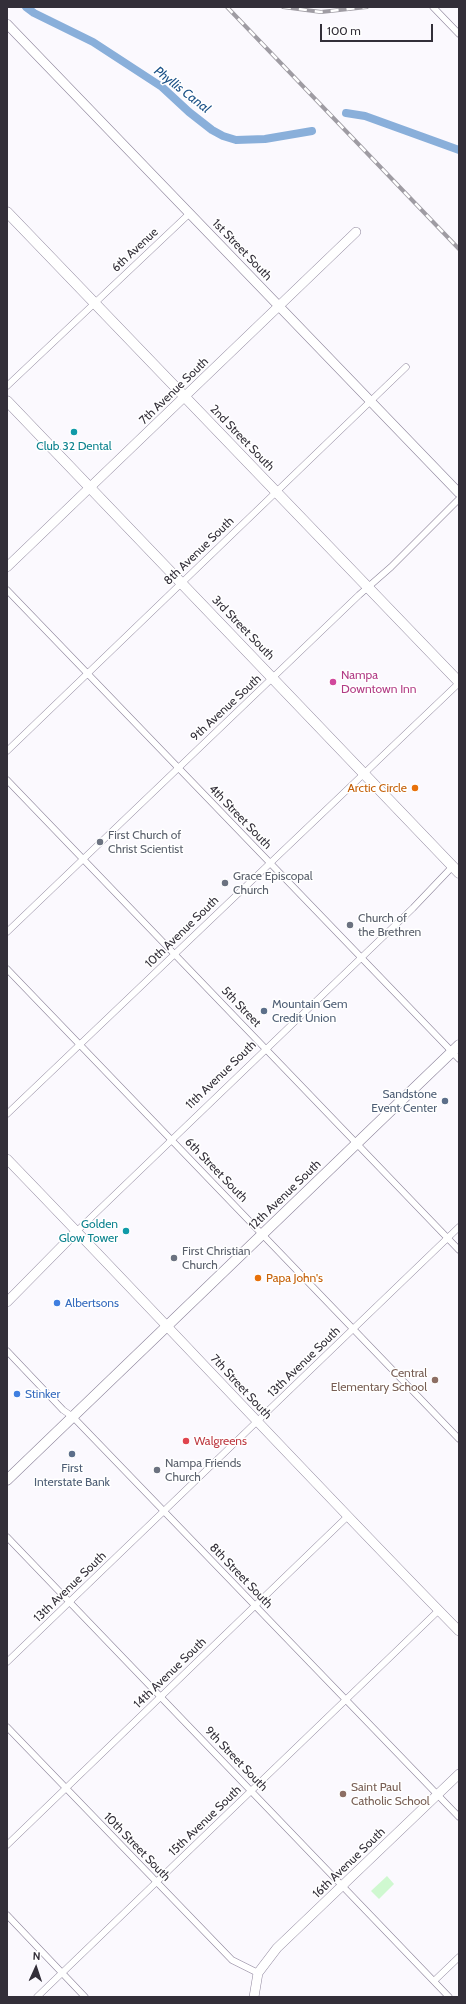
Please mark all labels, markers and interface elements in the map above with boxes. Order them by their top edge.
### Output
scale bar [322,16,435,42]
text: 100 m [327,23,361,38]
water label: Phyllis Canal [151,63,213,117]
street label: 1st Street South [209,216,275,284]
street label: 6th Avenue [109,225,161,275]
street label: 7th Avenue South [136,354,212,428]
street label: 2nd Street South [207,402,277,474]
marker: Club 32 Dental [69,427,79,437]
place label: Club 32 Dental [36,439,112,453]
street label: 8th Avenue South [161,514,237,588]
street label: 3rd Street South [209,593,277,663]
place label: Nampa Downtown Inn [341,668,417,696]
street label: 9th Avenue South [188,672,264,744]
marker: Nampa Downtown Inn [328,677,338,687]
place label: Arctic Circle [347,781,407,795]
street label: 4th Street South [206,782,274,852]
marker: Arctic Circle [410,783,420,793]
place label: First Church of Christ Scientist [108,828,183,856]
marker: First Church of Christ Scientist [95,837,105,847]
place label: Grace Episcopal Church [233,869,313,897]
marker: Grace Episcopal Church [220,878,230,888]
street label: 10th Avenue South [142,893,222,971]
place label: Church of the Brethren [358,911,421,939]
marker: Church of the Brethren [345,920,355,930]
street label: 5th Street [218,984,264,1030]
place label: Mountain Gem Credit Union [272,997,348,1025]
marker: Mountain Gem Credit Union [259,1006,269,1016]
street label: 11th Avenue South [183,1038,259,1112]
place label: Sandstone Event Center [371,1087,437,1115]
marker: Sandstone Event Center [440,1096,450,1106]
street label: 6th Street South [182,1135,250,1205]
street label: 12th Avenue South [246,1157,324,1233]
place label: Golden Glow Tower [59,1217,118,1245]
marker: Golden Glow Tower [121,1226,131,1236]
place label: First Christian Church [182,1244,250,1272]
marker: First Christian Church [169,1253,179,1263]
place label: Papa John's [266,1271,323,1285]
marker: Papa John's [253,1273,263,1283]
place label: Albertsons [65,1296,119,1310]
marker: Albertsons [52,1298,62,1308]
street label: 13th Avenue South [265,1324,343,1400]
street label: 7th Street South [207,1352,275,1422]
place label: Central Elementary School [331,1366,427,1394]
marker: Central Elementary School [430,1375,440,1385]
place label: Stinker [25,1387,60,1401]
marker: Stinker [12,1389,22,1399]
place label: Walgreens [194,1434,247,1448]
marker: Walgreens [181,1436,191,1446]
marker: First Interstate Bank [67,1449,77,1459]
place label: Nampa Friends Church [165,1456,241,1484]
place label: First Interstate Bank [34,1461,110,1489]
marker: Nampa Friends Church [152,1465,162,1475]
street label: 8th Street South [206,1541,276,1611]
street label: 13th Avenue South [31,1549,109,1625]
street label: 14th Avenue South [131,1635,209,1711]
street label: 9th Street South [202,1724,270,1794]
place label: Saint Paul Catholic School [351,1780,430,1808]
street label: 15th Avenue South [166,1783,244,1859]
marker: Saint Paul Catholic School [338,1789,348,1799]
street label: 10th Street South [101,1810,173,1884]
street label: 16th Avenue South [310,1825,388,1901]
north arrow [16,1948,56,1988]
text: N [32,1949,41,1963]

